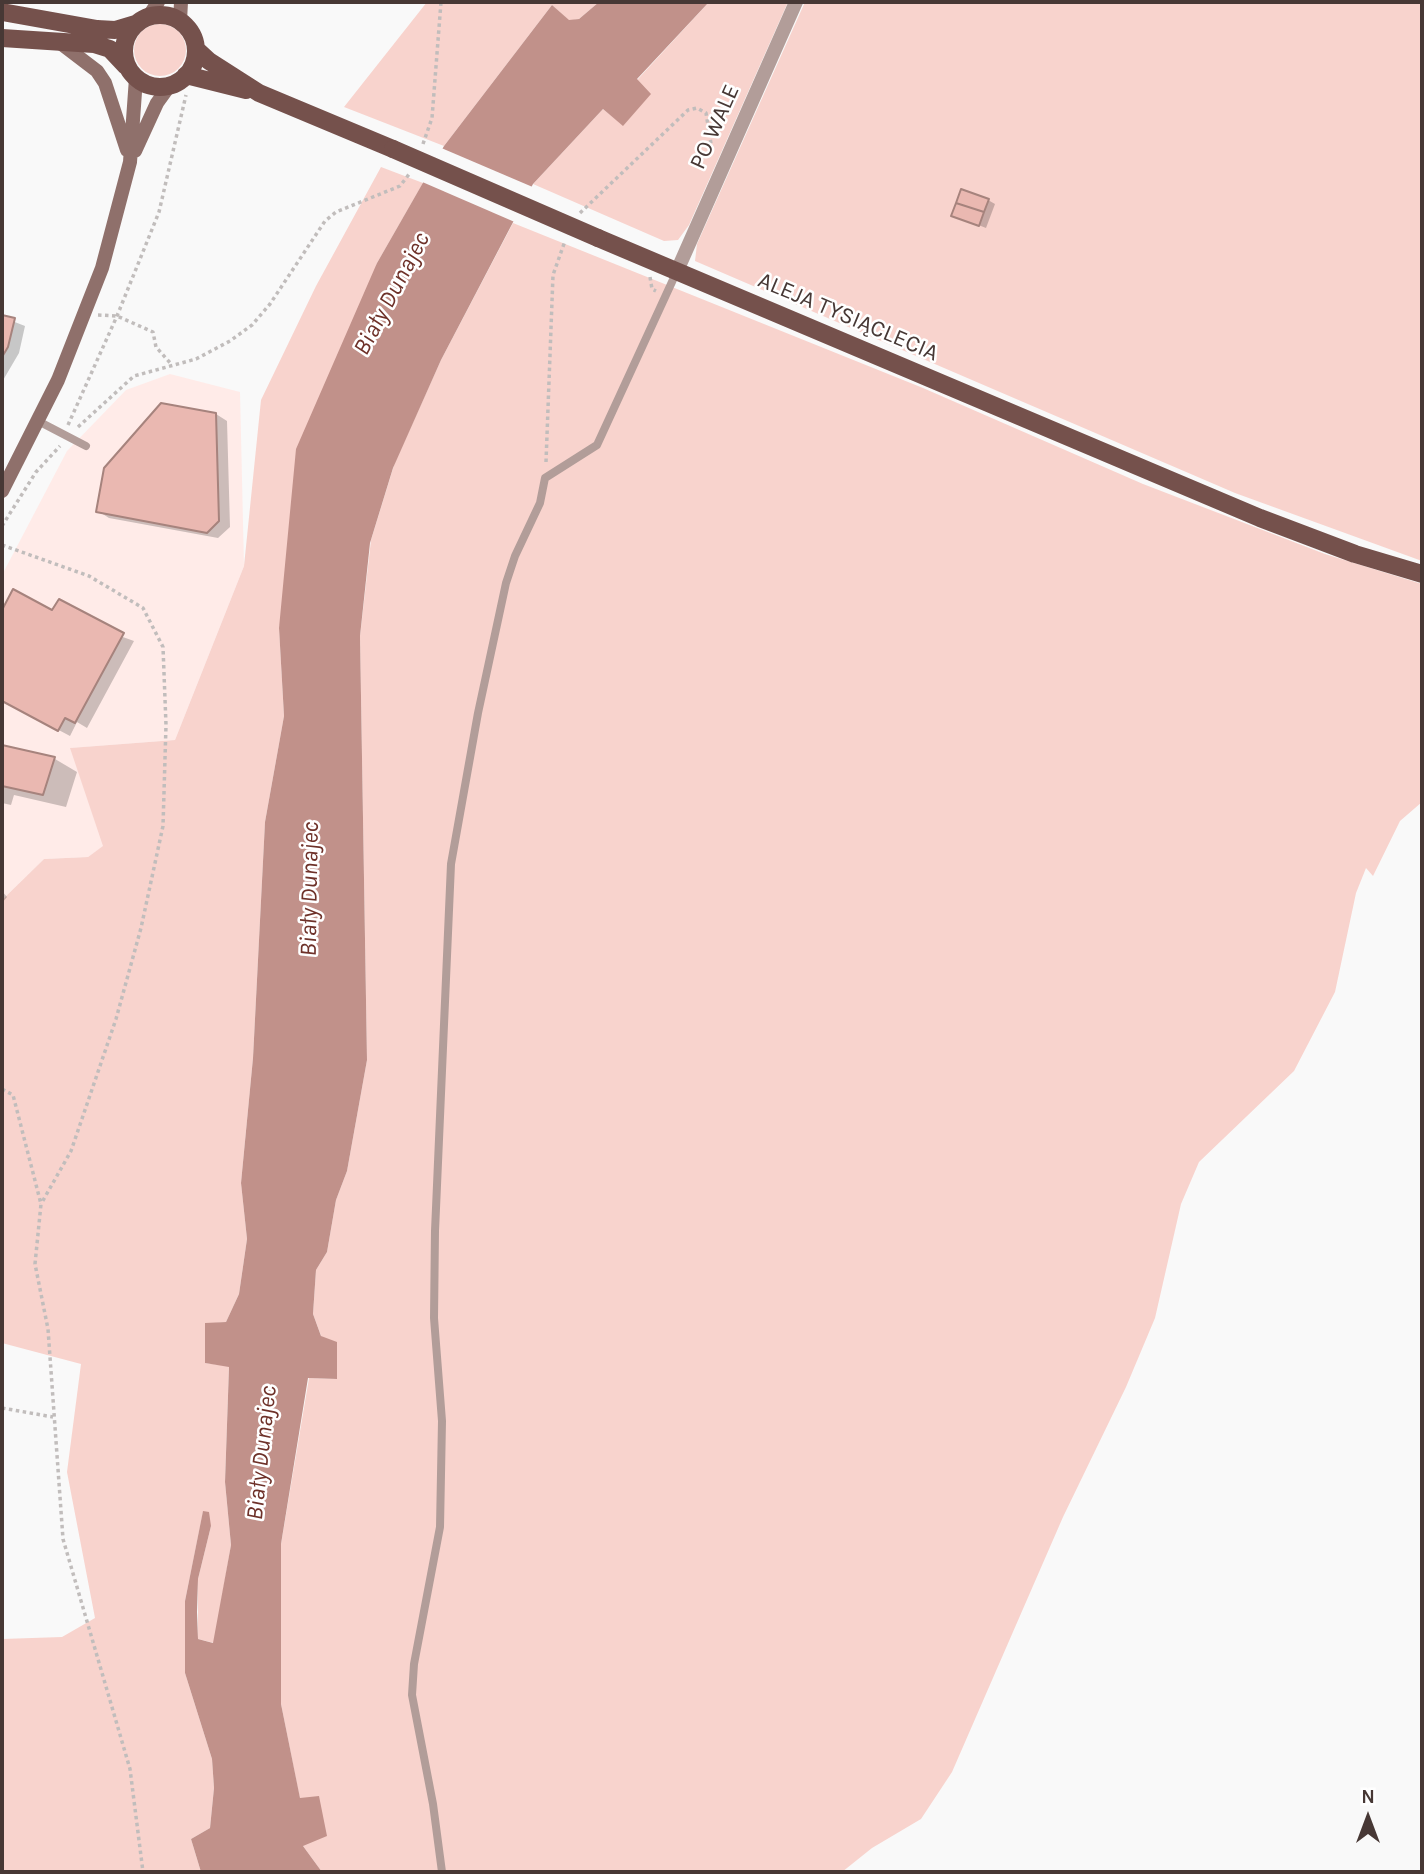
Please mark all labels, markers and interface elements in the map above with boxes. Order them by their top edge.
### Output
street label: PO WALE [684,80,746,174]
water label: Biały Dunajec [348,228,436,360]
street label: ALEJA TYSIĄCLECIA [754,267,942,367]
water label: Biały Dunajec [294,821,326,957]
water label: Biały Dunajec [241,1384,283,1522]
north arrow [1333,1783,1403,1853]
text: N [1361,1786,1375,1808]

